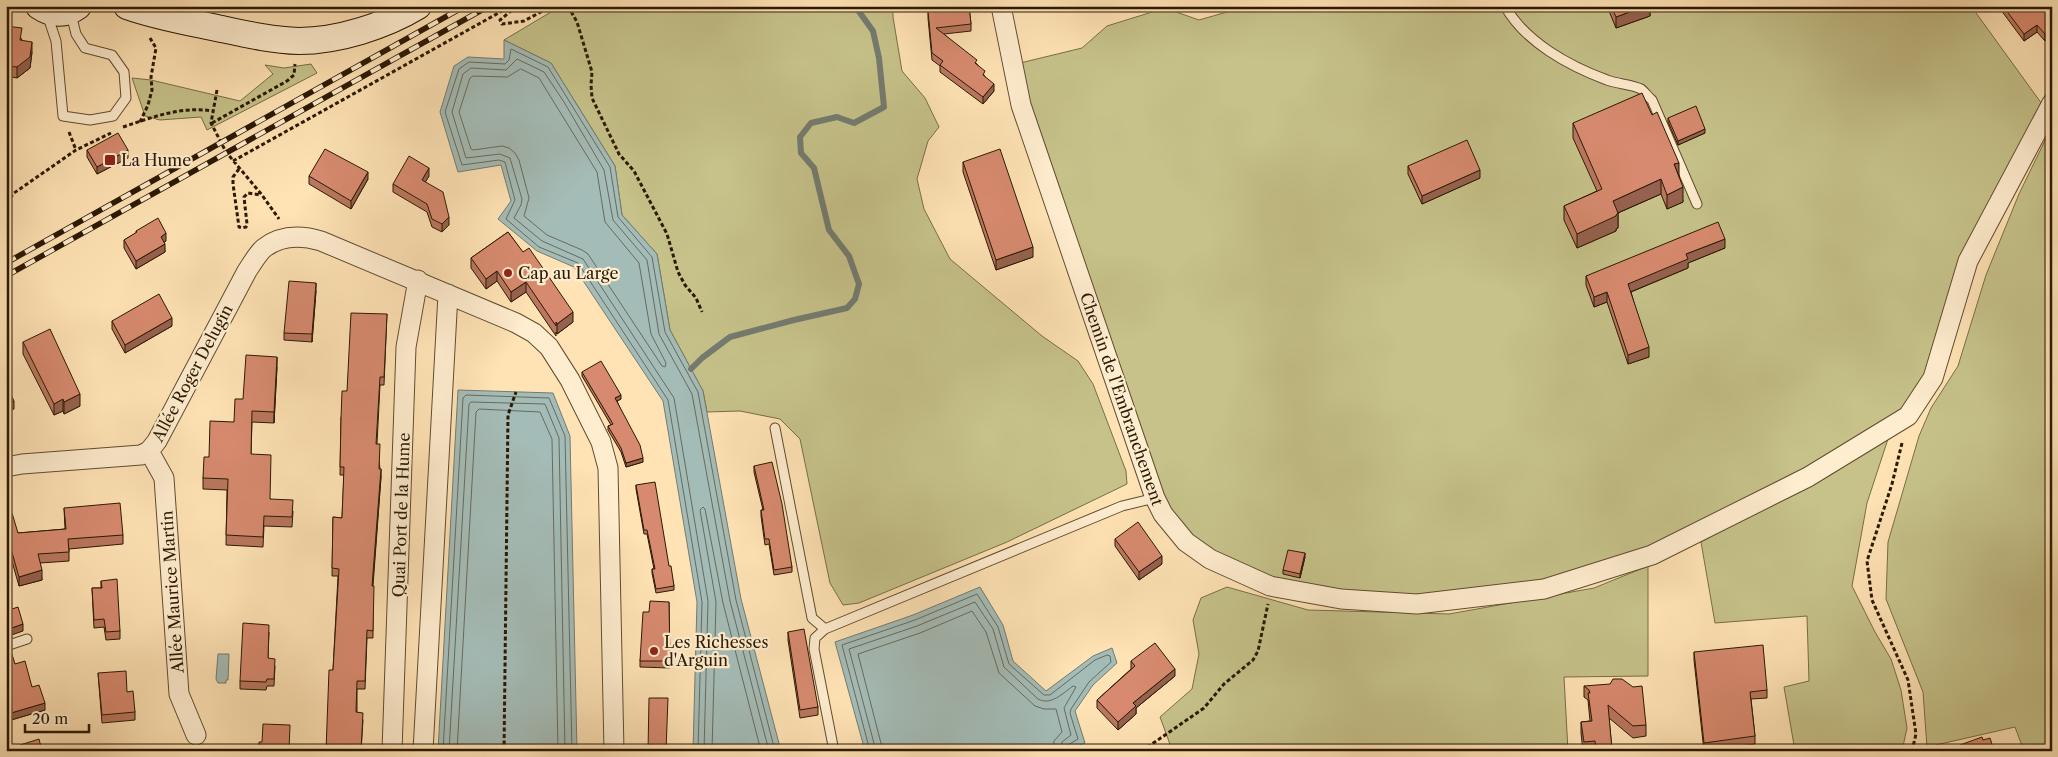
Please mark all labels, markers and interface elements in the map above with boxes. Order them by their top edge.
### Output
place label: La Hume [121,150,191,170]
marker: La Hume [103,153,117,167]
place label: Cap au Large [518,263,618,283]
marker: Cap au Large [502,267,514,279]
street label: Chemin de l'Embranchement [1076,290,1168,509]
street label: Allée Roger Delugin [147,301,237,446]
street label: Quai Port de la Hume [388,432,414,598]
street label: Allée Maurice Martin [156,510,188,675]
place label: Les Richesses d'Arguin [664,632,769,670]
marker: Les Richesses d'Arguin [648,645,660,657]
scale bar [25,702,89,734]
text: 20 m [32,709,68,728]

